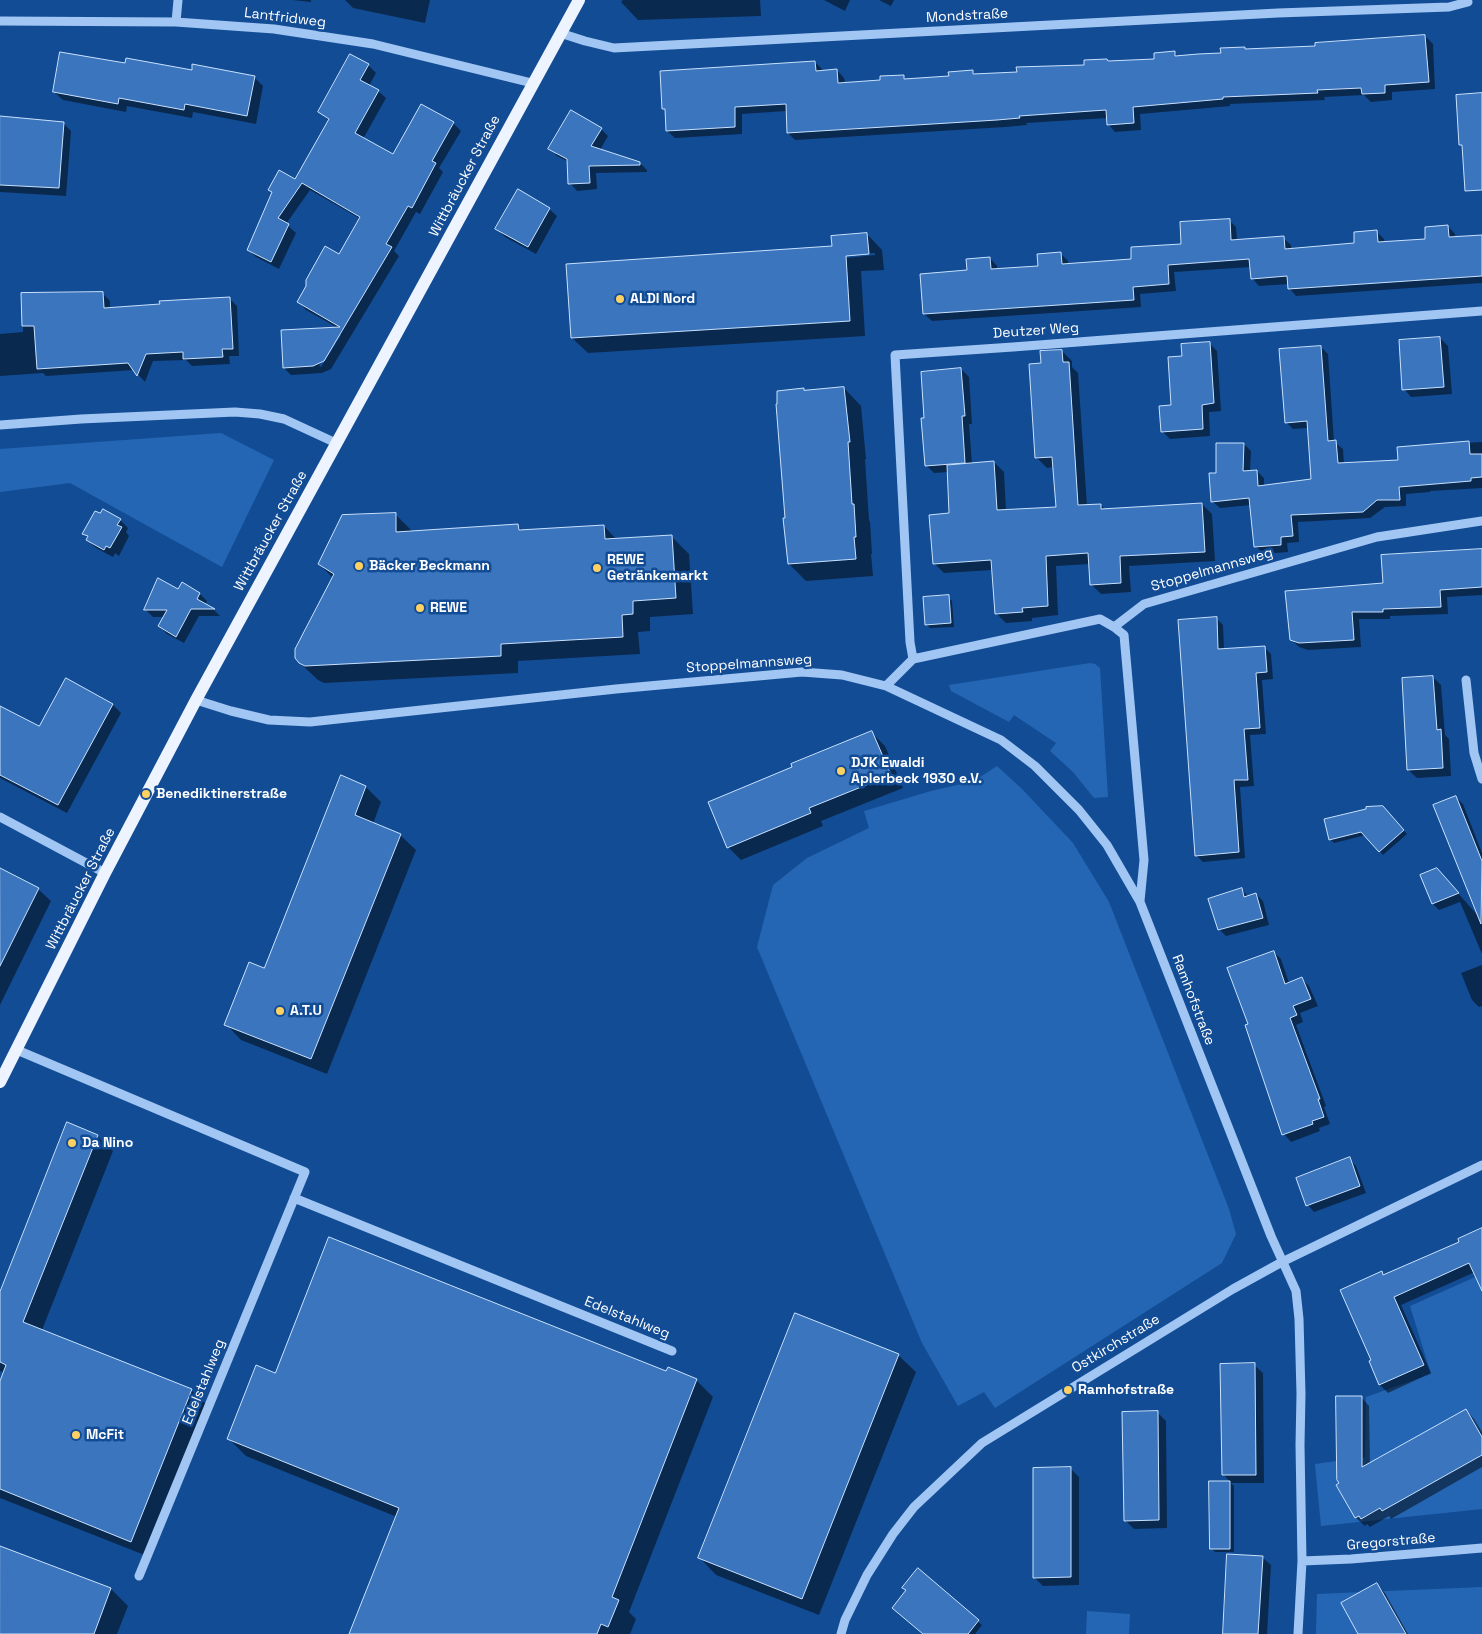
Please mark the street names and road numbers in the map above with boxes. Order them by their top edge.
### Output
street label: Lantfridweg [243,5,327,31]
street label: Mondstraße [926,5,1008,27]
street label: Wittbräucker Straße [426,112,504,240]
street label: Deutzer Weg [992,320,1080,342]
street label: Wittbräucker Straße [231,468,311,594]
street label: Stoppelmannsweg [1149,545,1275,595]
street label: Stoppelmannsweg [686,651,812,677]
street label: Wittbräucker Straße [43,825,119,953]
street label: Ramhofstraße [1168,952,1218,1048]
street label: Edelstahlweg [582,1293,672,1343]
street label: Ostkirchstraße [1069,1311,1163,1377]
street label: Edelstahlweg [179,1337,229,1427]
street label: Gregorstraße [1346,1530,1436,1554]

